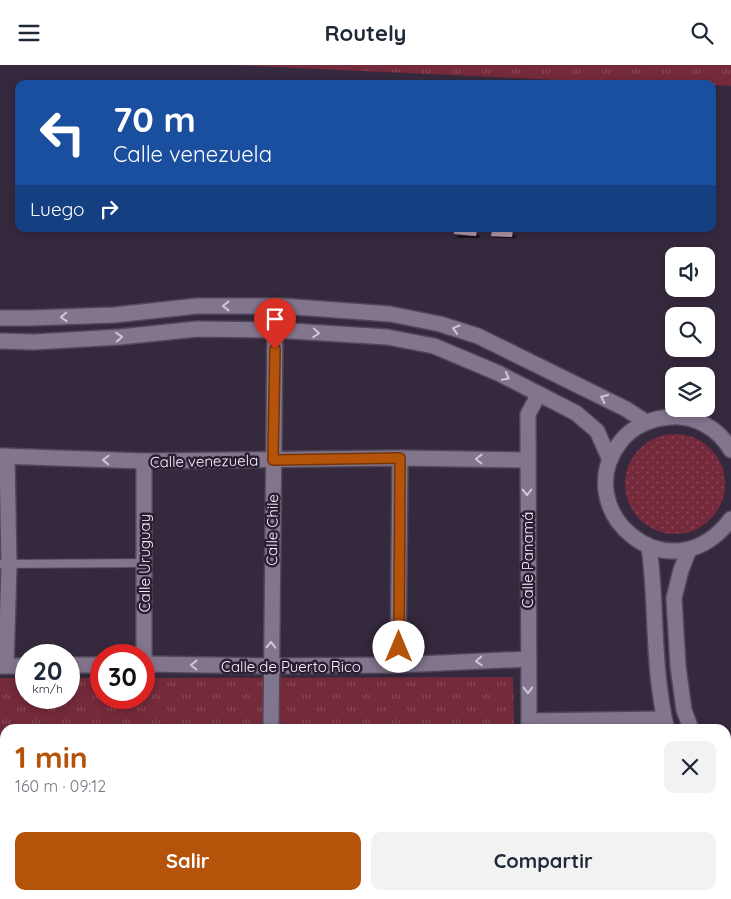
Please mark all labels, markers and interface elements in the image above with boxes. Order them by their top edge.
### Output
icon: menu [15,19,43,47]
text: Routely [324,19,407,47]
icon: search [688,19,716,47]
text: 70 m [113,97,196,141]
icon: left [30,100,95,165]
text: Calle venezuela [113,140,272,168]
icon: right [95,195,123,223]
text: Luego [30,197,85,221]
map controls [665,247,715,417]
button: sound [665,247,715,297]
pin [254,298,296,349]
one-way arrow [222,301,230,311]
icon: arrive [261,305,289,333]
button: search [665,307,715,357]
one-way arrow [60,312,68,322]
one-way arrow [453,325,461,335]
one-way arrow [312,327,320,338]
one-way arrow [115,331,123,342]
button: layers [665,367,715,417]
one-way arrow [501,371,510,381]
one-way arrow [600,394,609,404]
street label: Calle venezuela [150,451,258,471]
one-way arrow [474,454,482,464]
one-way arrow [102,455,110,465]
one-way arrow [522,489,532,497]
street label: Calle Chile [262,494,282,566]
street label: Calle Panamá [518,512,537,608]
street label: Calle Uruguay [135,514,154,612]
position arrow [372,620,424,672]
one-way arrow [266,641,276,648]
speed limit sign: 30 [90,644,155,709]
text: 20 [33,655,62,686]
one-way arrow [475,656,483,667]
street label: Calle de Puerto Rico [221,657,361,676]
one-way arrow [190,660,198,670]
text: km/h [32,681,63,696]
one-way arrow [523,686,533,694]
text: 1 min [15,738,88,776]
button: close [664,741,716,793]
text: 160 m · 09:12 [15,776,106,796]
button: Salir [15,832,361,890]
button: Compartir [371,832,716,890]

